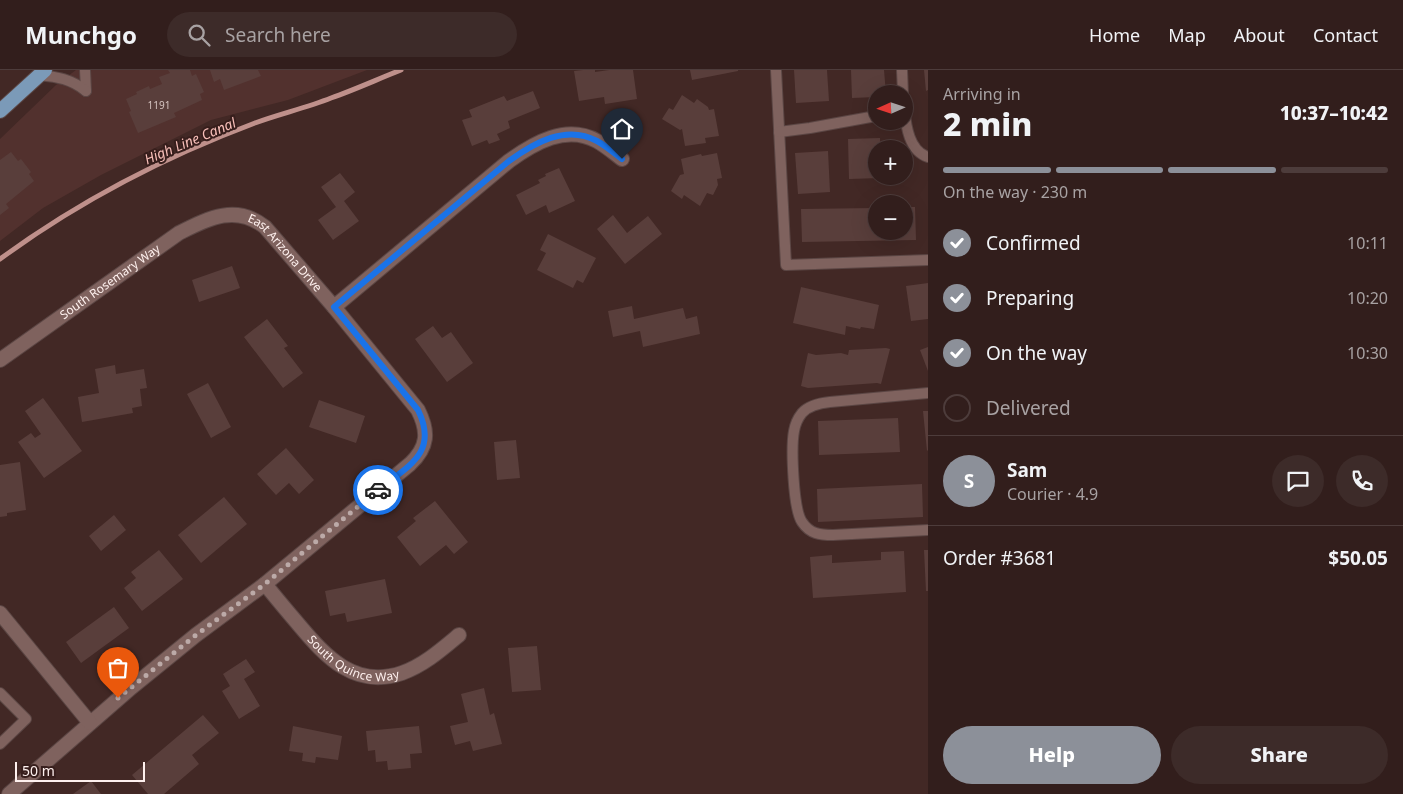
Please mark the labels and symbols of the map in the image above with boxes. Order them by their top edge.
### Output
north arrow [868,85,912,130]
house number: 1191 [148,98,170,112]
pin [601,108,643,159]
water label: High Line Canal [141,113,239,168]
street label: East Arizona Drive [245,209,326,296]
street label: South Rosemary Way [56,239,164,323]
courier [353,465,403,515]
street label: South Quince Way [304,631,402,685]
pin [97,647,139,698]
scale bar [15,759,145,782]

